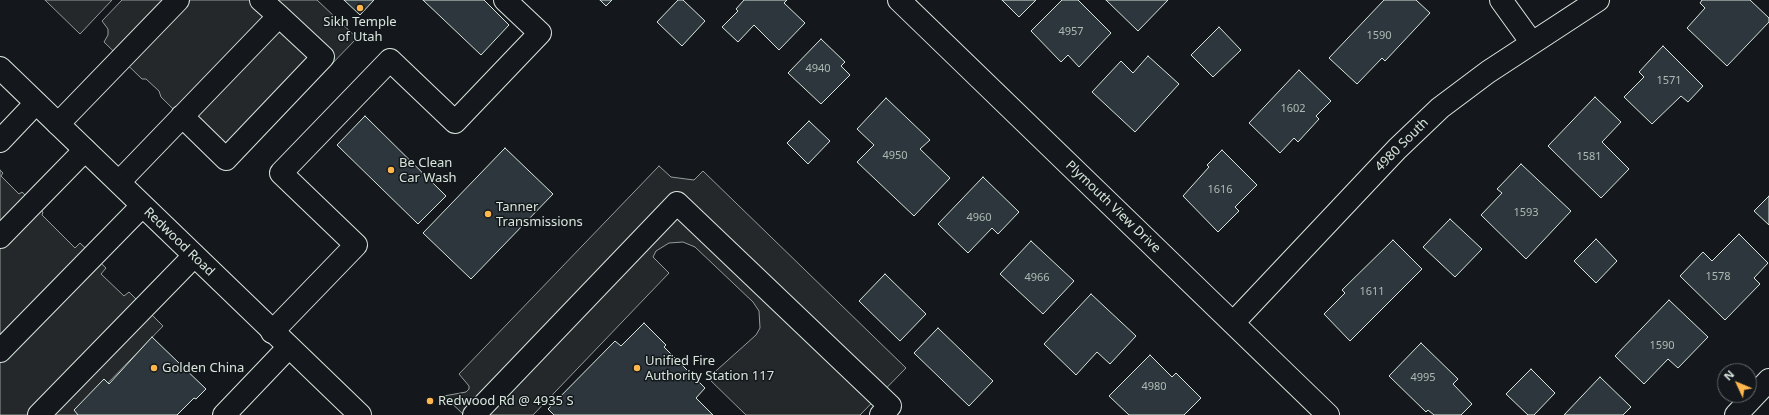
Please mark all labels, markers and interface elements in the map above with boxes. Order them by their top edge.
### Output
marker: Sikh Temple of Utah [355,3,365,13]
place label: Sikh Temple of Utah [323,14,397,45]
house number: 4957 [1058,25,1084,39]
house number: 1590 [1366,29,1392,43]
house number: 4940 [805,62,831,76]
house number: 1571 [1656,74,1682,88]
house number: 1602 [1280,102,1306,116]
street label: 4980 South [1372,115,1432,175]
house number: 4950 [882,149,908,163]
house number: 1581 [1576,150,1602,164]
place label: Be Clean Car Wash [399,155,457,186]
street label: Plymouth View Drive [1062,158,1164,256]
marker: Be Clean Car Wash [386,165,396,175]
house number: 1616 [1207,183,1233,197]
place label: Tanner Transmissions [496,199,583,230]
street label: Redwood Road [141,204,217,280]
house number: 1593 [1513,206,1539,220]
marker: Tanner Transmissions [483,209,493,219]
house number: 4960 [966,211,992,225]
house number: 1578 [1705,270,1731,284]
house number: 4966 [1024,271,1050,285]
house number: 1611 [1359,285,1385,299]
house number: 1590 [1649,339,1675,353]
place label: Unified Fire Authority Station 117 [645,353,774,384]
place label: Golden China [162,360,244,376]
marker: Golden China [149,363,159,373]
marker: Unified Fire Authority Station 117 [632,363,642,373]
north arrow [1717,363,1757,403]
text: N [1720,367,1737,383]
house number: 4995 [1410,371,1436,385]
house number: 4980 [1141,380,1167,394]
place label: Redwood Rd @ 4935 S [438,393,574,409]
marker: Redwood Rd @ 4935 S [425,396,435,406]

